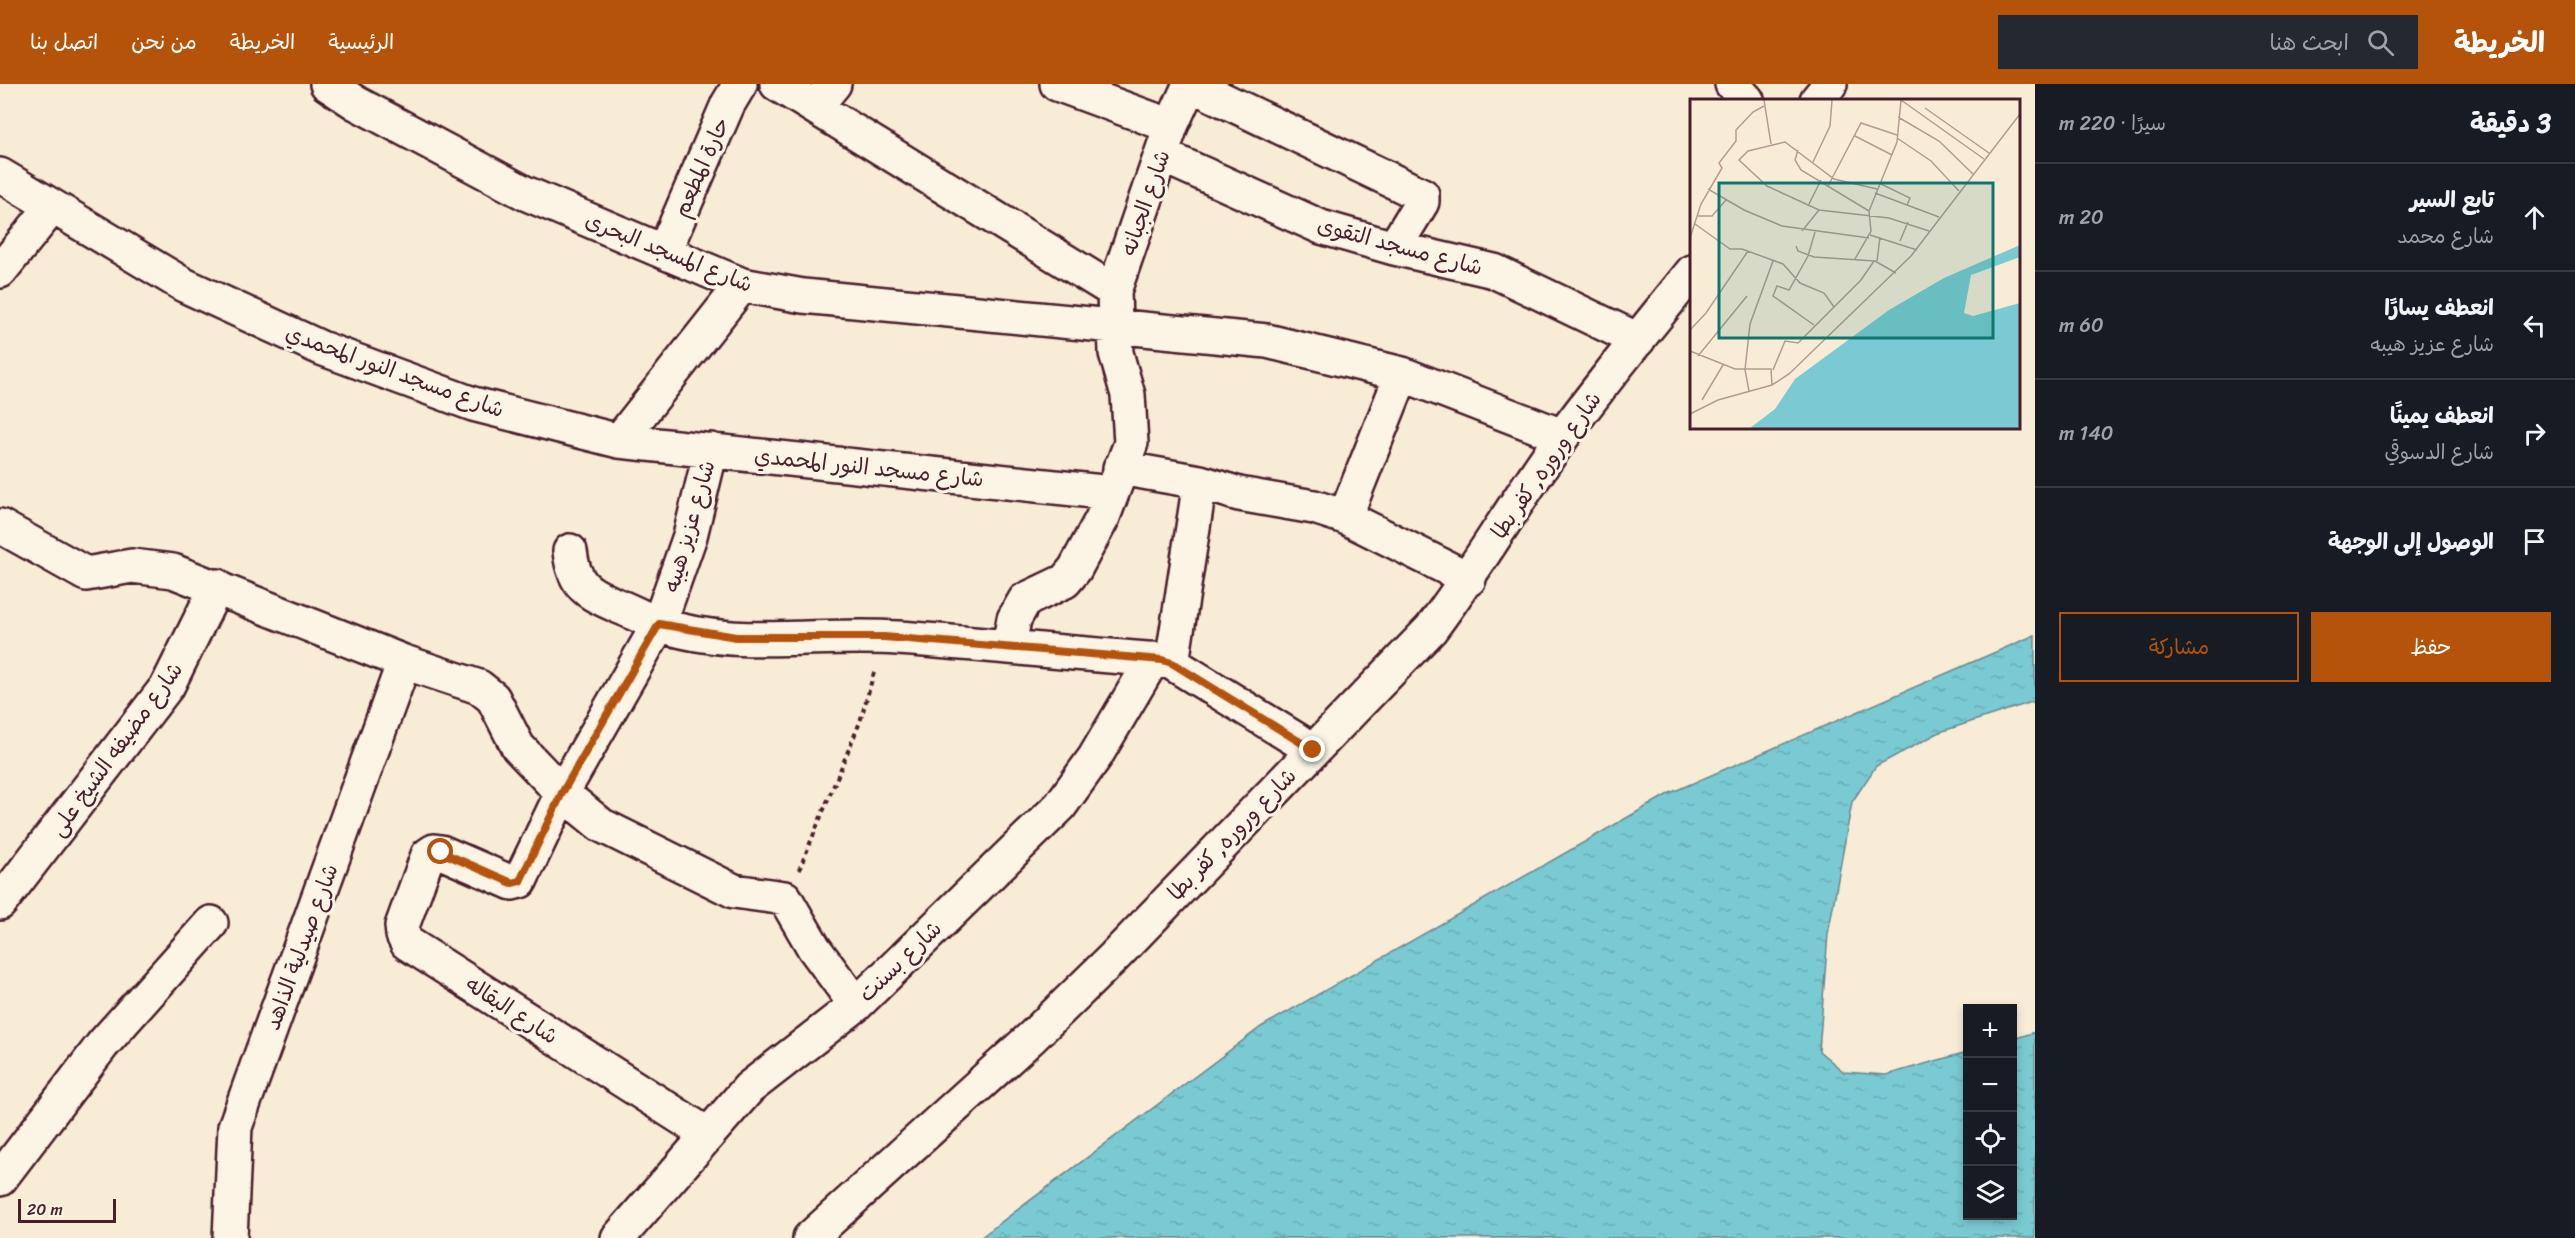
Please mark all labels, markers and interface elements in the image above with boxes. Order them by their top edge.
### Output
search box [1998,15,2418,69]
text: الخريطة [2454,18,2545,67]
text: اتصل بنا [30,23,98,61]
text: من نحن [131,23,197,61]
text: الخريطة [230,23,295,61]
text: الرئيسية [328,23,394,61]
text: ابحث هنا [2270,23,2349,62]
icon: search [2364,26,2397,59]
inset map [1690,99,2020,429]
text: 3 دقيقة [2470,100,2551,146]
text: سيرًا · 220 m [2059,106,2166,141]
street label: حارة المطعم [662,110,740,224]
street label: شارع الجبانه [1109,144,1181,262]
text: تابع السير [2410,180,2494,219]
text: 20 m [2059,200,2104,235]
street label: شارع المسجد البحرى [579,201,759,303]
icon: ahead [2518,201,2551,234]
street label: شارع مسجد التقوى [1313,205,1487,287]
text: شارع محمد [2397,219,2494,254]
text: انعطف يسارًا [2384,288,2494,327]
text: 60 m [2059,308,2104,343]
icon: left [2518,309,2551,342]
street label: شارع مسجد النور المحمدي [280,313,510,429]
text: شارع عزيز هيبه [2370,327,2494,362]
street label: شارع وروره, كفر بطا [1480,383,1612,547]
text: انعطف يمينًا [2390,396,2494,435]
text: 140 m [2059,416,2113,451]
icon: right [2518,417,2551,450]
text: شارع الدسوقي [2385,435,2494,470]
street label: شارع مسجد النور المحمدي [752,436,986,498]
street label: شارع عزيز هيبه [652,455,726,597]
text: الوصول إلى الوجهة [2328,522,2494,561]
icon: arrive [2518,525,2551,558]
button: مشاركة [2059,612,2299,682]
button: حفظ [2311,612,2551,682]
street label: شارع مضيفه الشيخ على [39,653,193,845]
route end [1299,736,1325,762]
street label: شارع وروره, كفر بطا [1158,758,1306,910]
route start [427,838,453,864]
street label: شارع صيدلية الذاهد [253,858,349,1036]
street label: شارع بسنت [849,910,951,1012]
street label: شارع البقاله [457,965,567,1055]
map controls [1963,1004,2017,1220]
button: + [1963,1004,2017,1058]
button: − [1963,1058,2017,1112]
button: locate [1963,1112,2017,1166]
button: layers [1963,1166,2017,1220]
text: 20 m [27,1195,63,1224]
scale bar [18,1196,116,1224]

